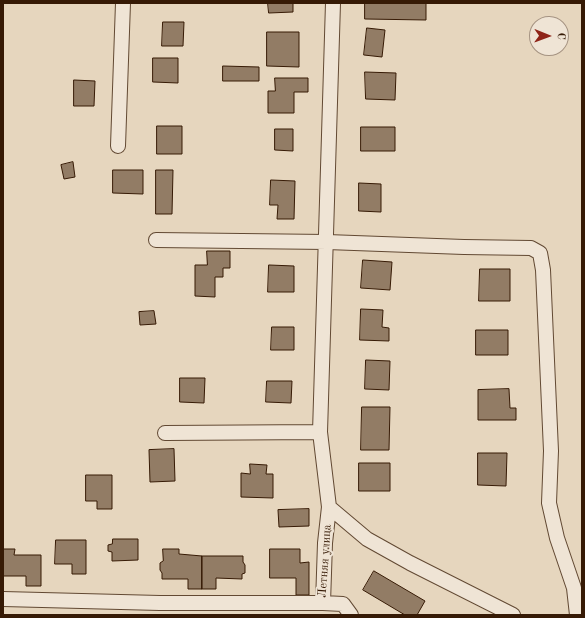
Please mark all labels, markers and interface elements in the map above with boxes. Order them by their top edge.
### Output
north arrow [529,16,569,56]
text: С [555,32,566,40]
street label: Летняя улица [315,524,335,598]

